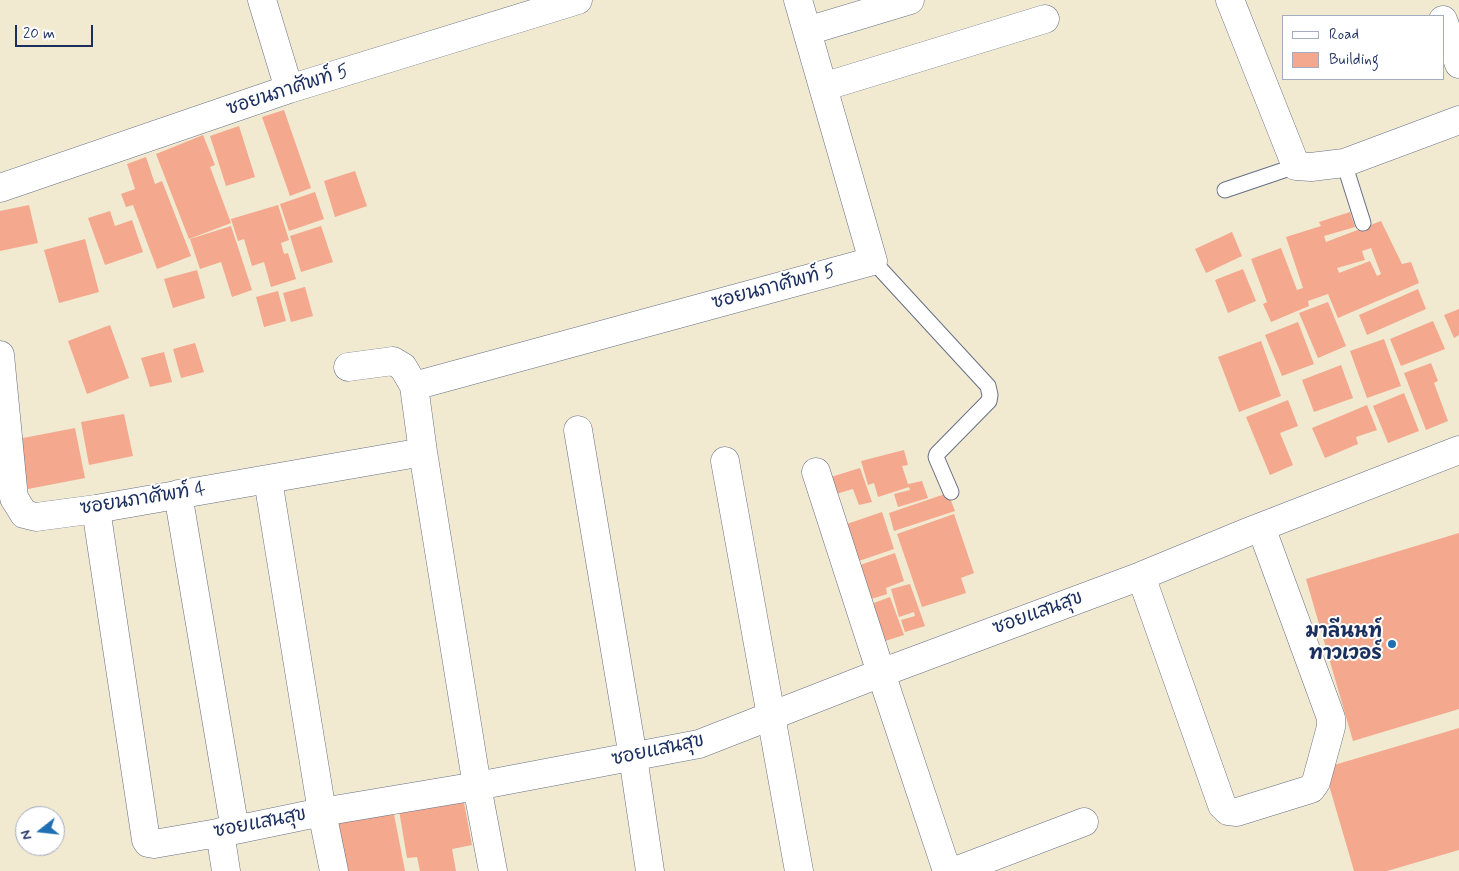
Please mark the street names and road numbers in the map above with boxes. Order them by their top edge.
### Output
street label: ซอยนภาศัพท์ 5 [224,60,352,122]
street label: ซอยนภาศัพท์ 5 [710,261,838,315]
street label: ซอยนภาศัพท์ 4 [78,479,208,521]
street label: ซอยแสนสุข [990,587,1086,641]
street label: ซอยแสนสุข [610,730,706,772]
street label: ซอยแสนสุข [212,804,308,844]

